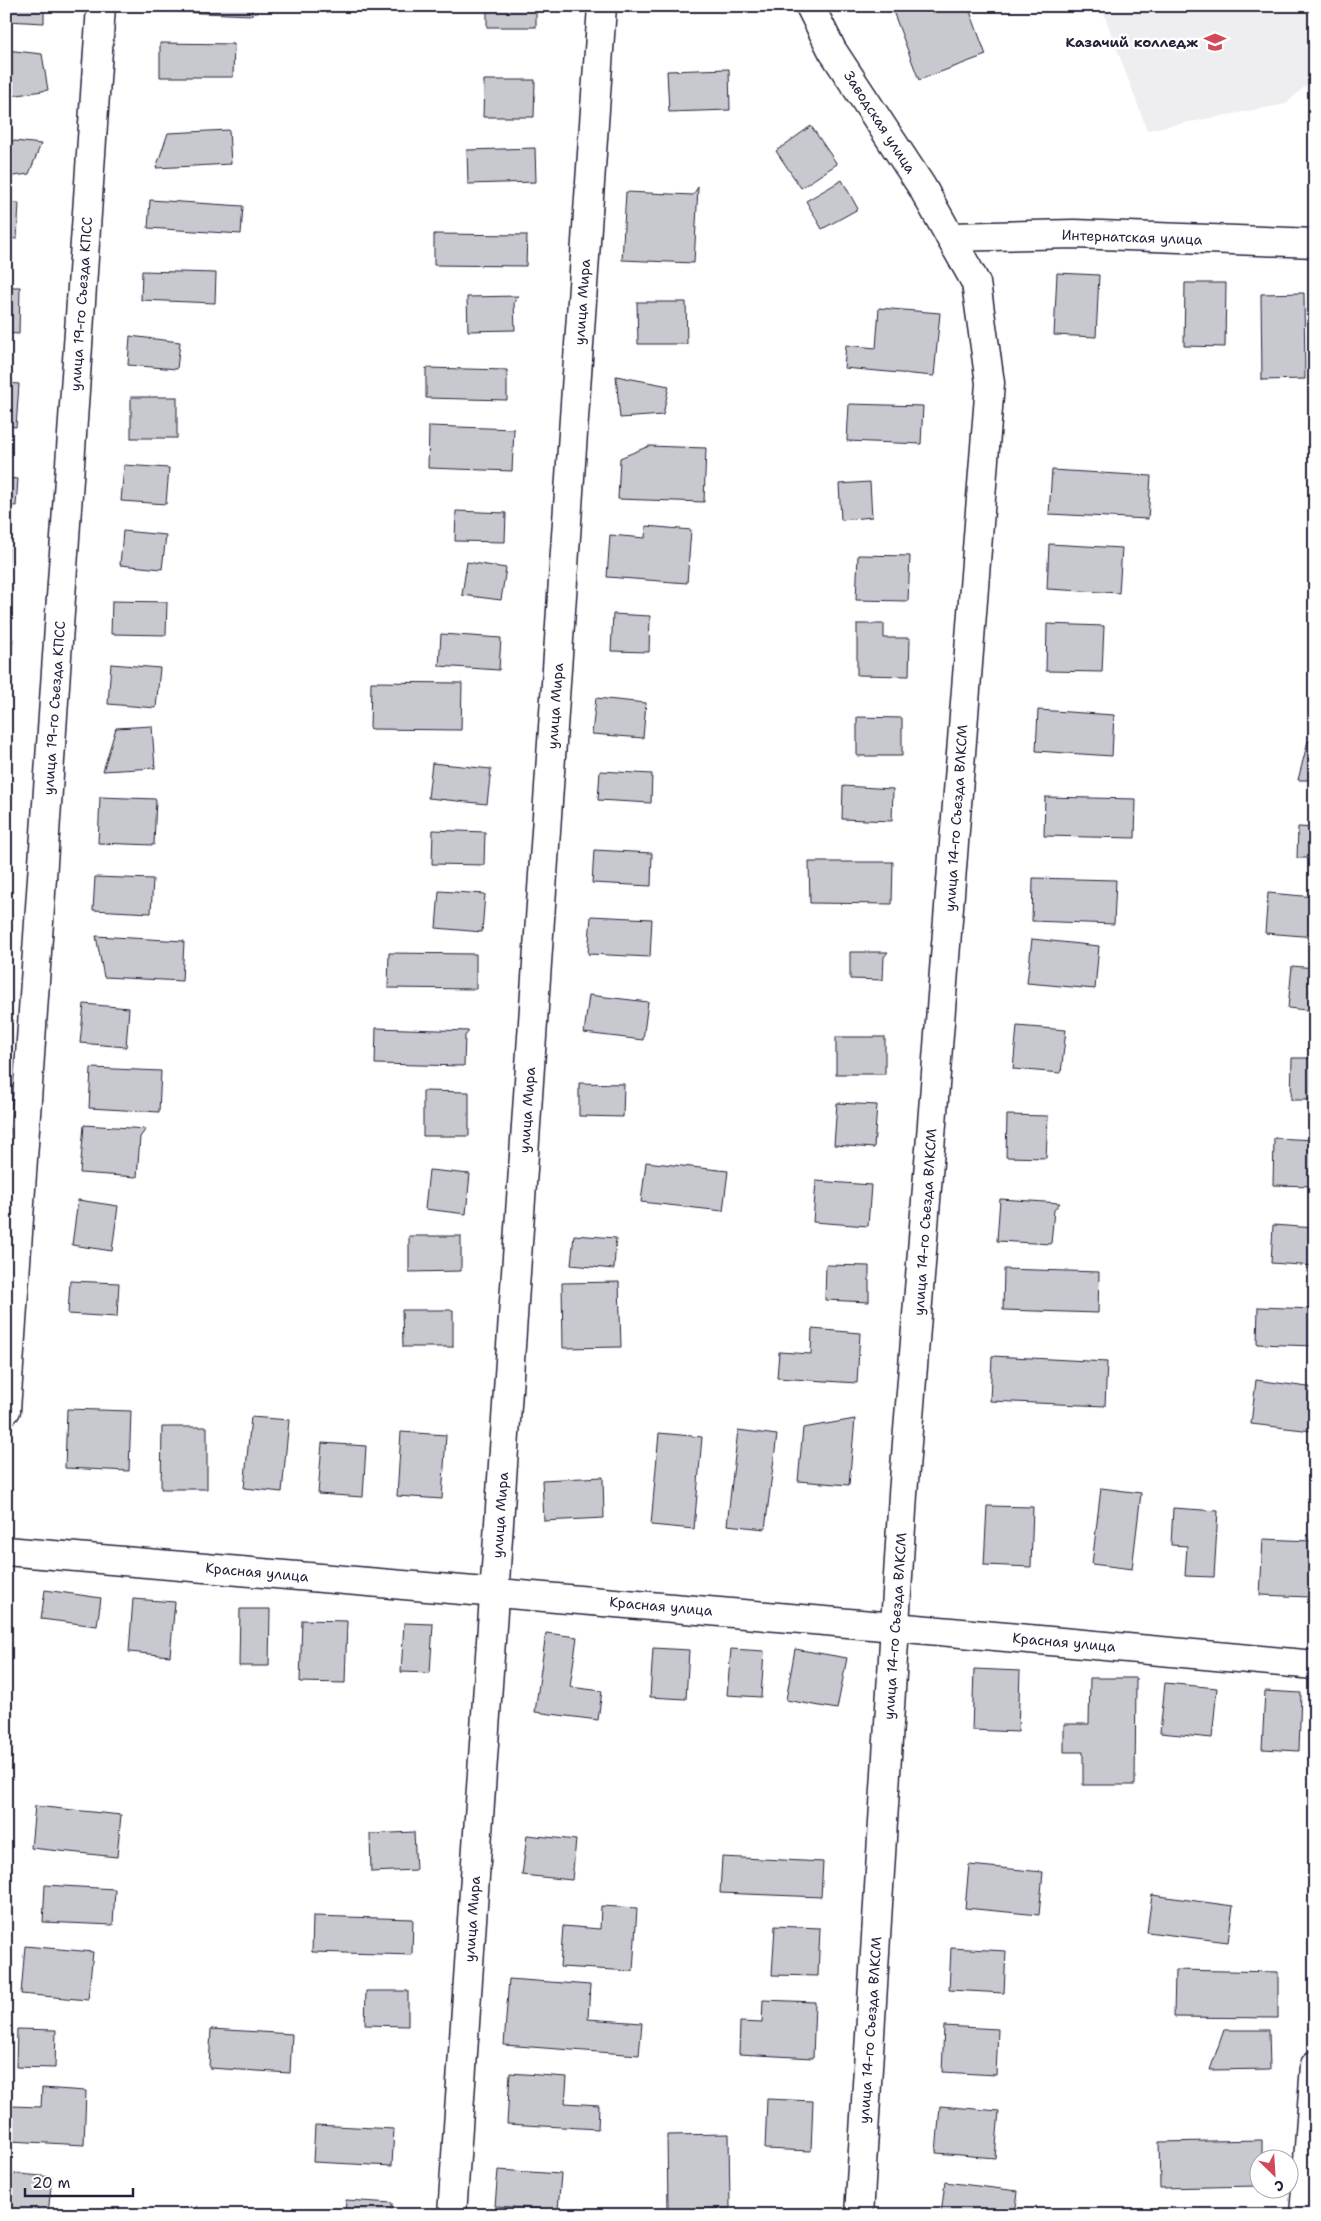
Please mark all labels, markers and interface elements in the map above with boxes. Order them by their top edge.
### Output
school or university icon: Казачий колледж [1202,29,1228,55]
place label: Казачий колледж [1066,33,1198,51]
street label: Заводская улица [840,67,920,177]
street label: улица 19-го Съезда КПСС [66,216,96,392]
street label: Интернатская улица [1061,226,1203,248]
street label: улица Мира [570,258,594,346]
street label: улица 19-го Съезда КПСС [39,620,69,796]
street label: улица Мира [543,662,567,750]
street label: улица 14-го Съезда ВЛКСМ [940,723,972,912]
street label: улица Мира [515,1066,539,1154]
street label: улица 14-го Съезда ВЛКСМ [909,1127,941,1316]
street label: улица Мира [488,1471,512,1559]
street label: улица 14-го Съезда ВЛКСМ [879,1531,911,1720]
street label: Красная улица [205,1559,310,1586]
street label: Красная улица [609,1593,714,1620]
street label: Красная улица [1012,1629,1117,1656]
street label: улица Мира [460,1875,484,1963]
street label: улица 14-го Съезда ВЛКСМ [854,1935,886,2124]
north arrow [1248,2148,1298,2198]
scale bar [25,2166,132,2198]
text: 20 m [32,2173,71,2193]
text: С [1272,2176,1287,2196]

